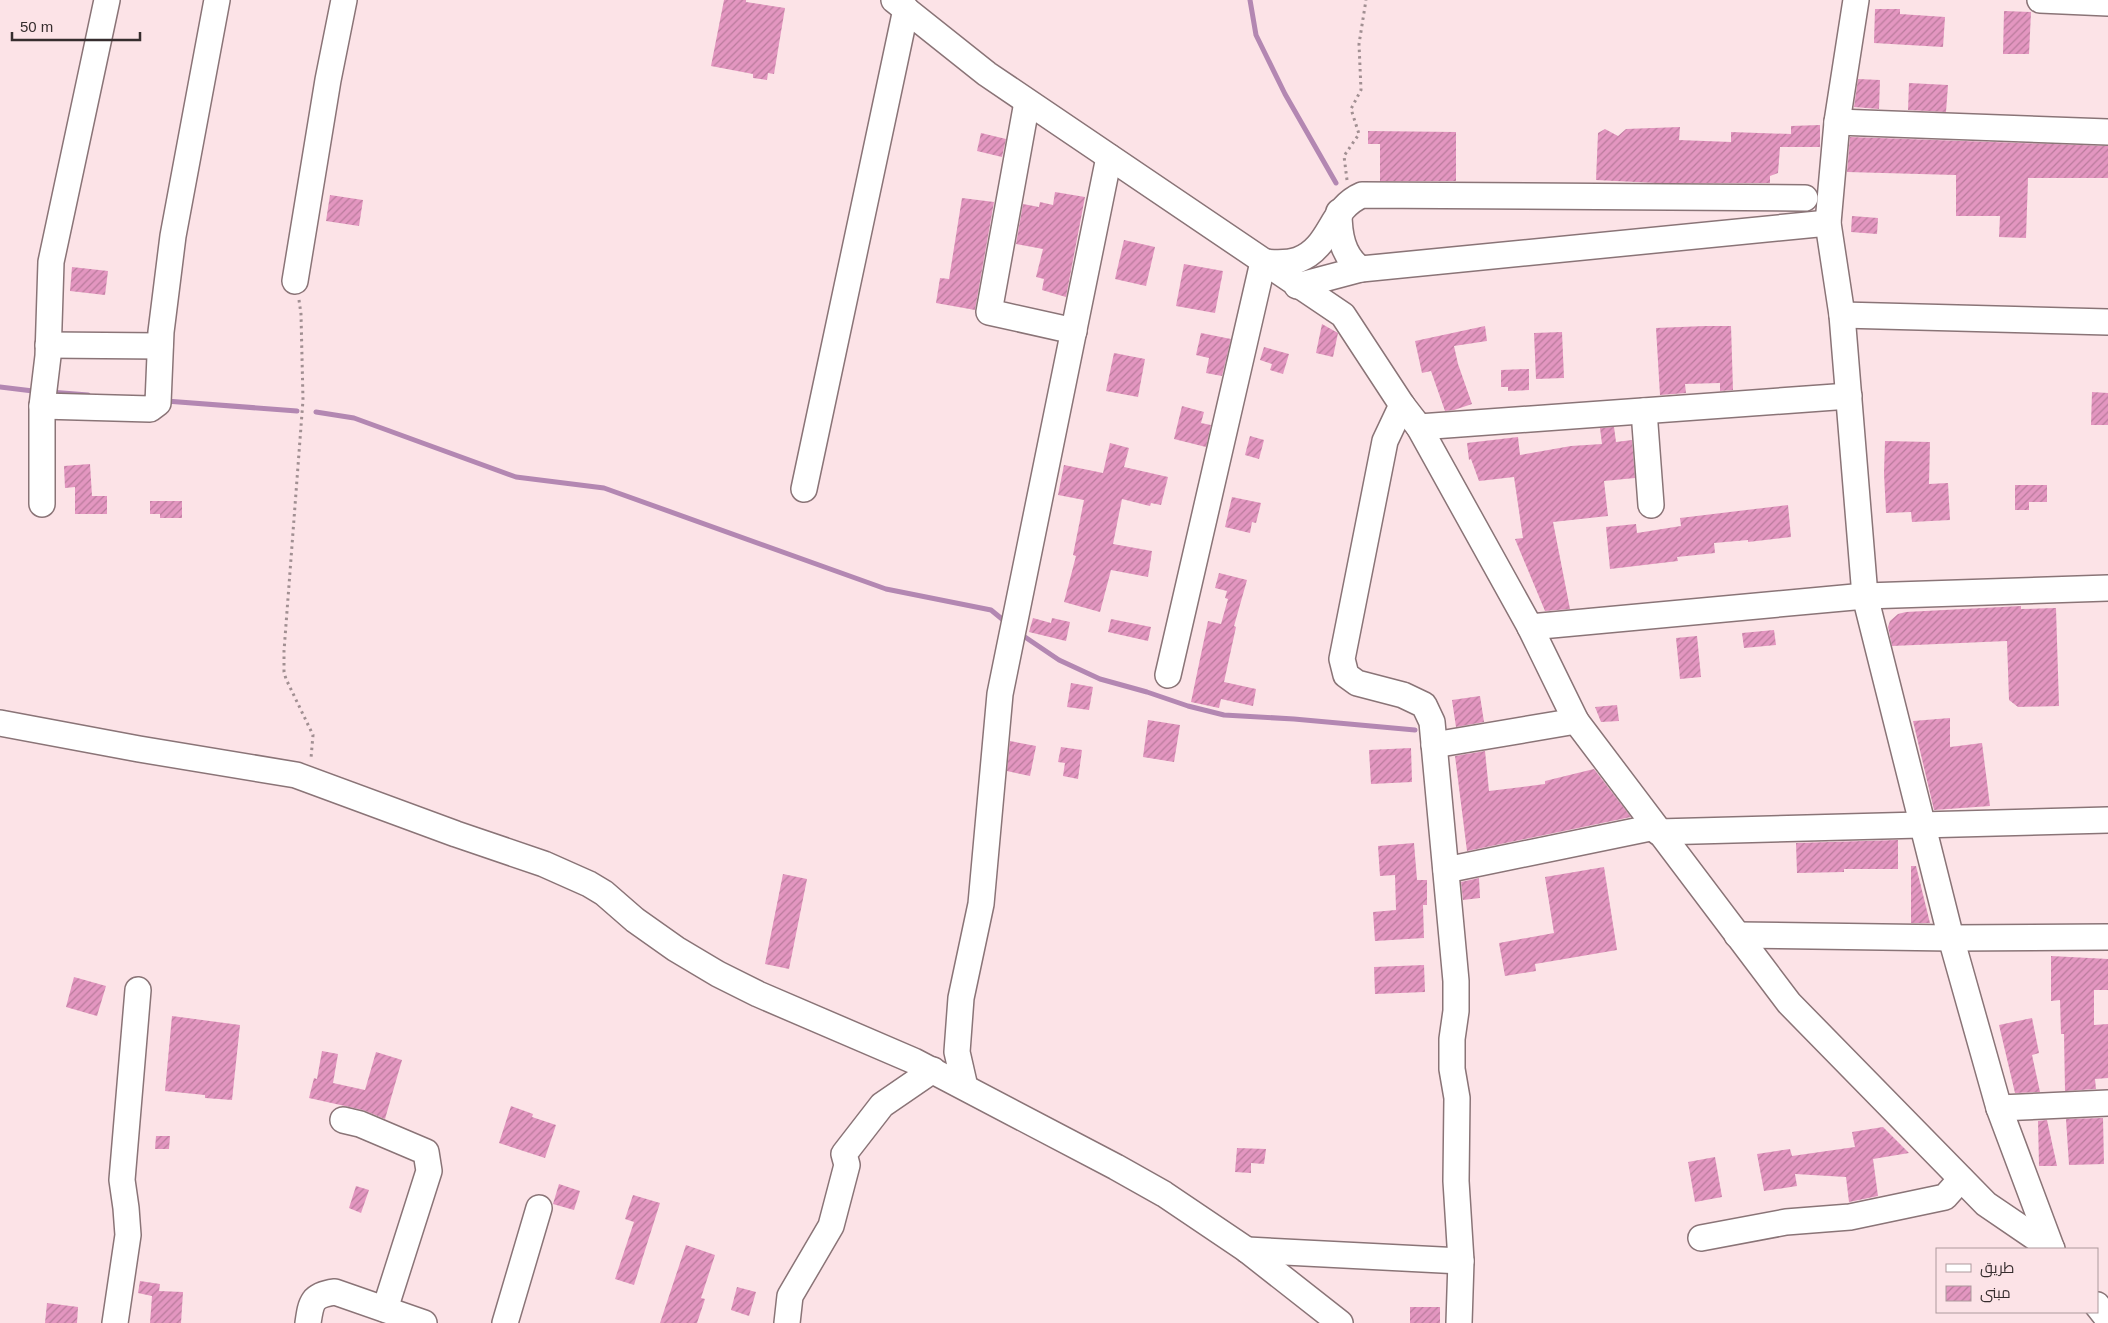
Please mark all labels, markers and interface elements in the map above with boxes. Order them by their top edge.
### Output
scale bar [12,10,140,42]
text: 50 m [20,18,53,35]
legend [1936,1248,2098,1313]
text: طريق [1980,1259,2014,1278]
text: مبنى [1980,1284,2011,1303]

